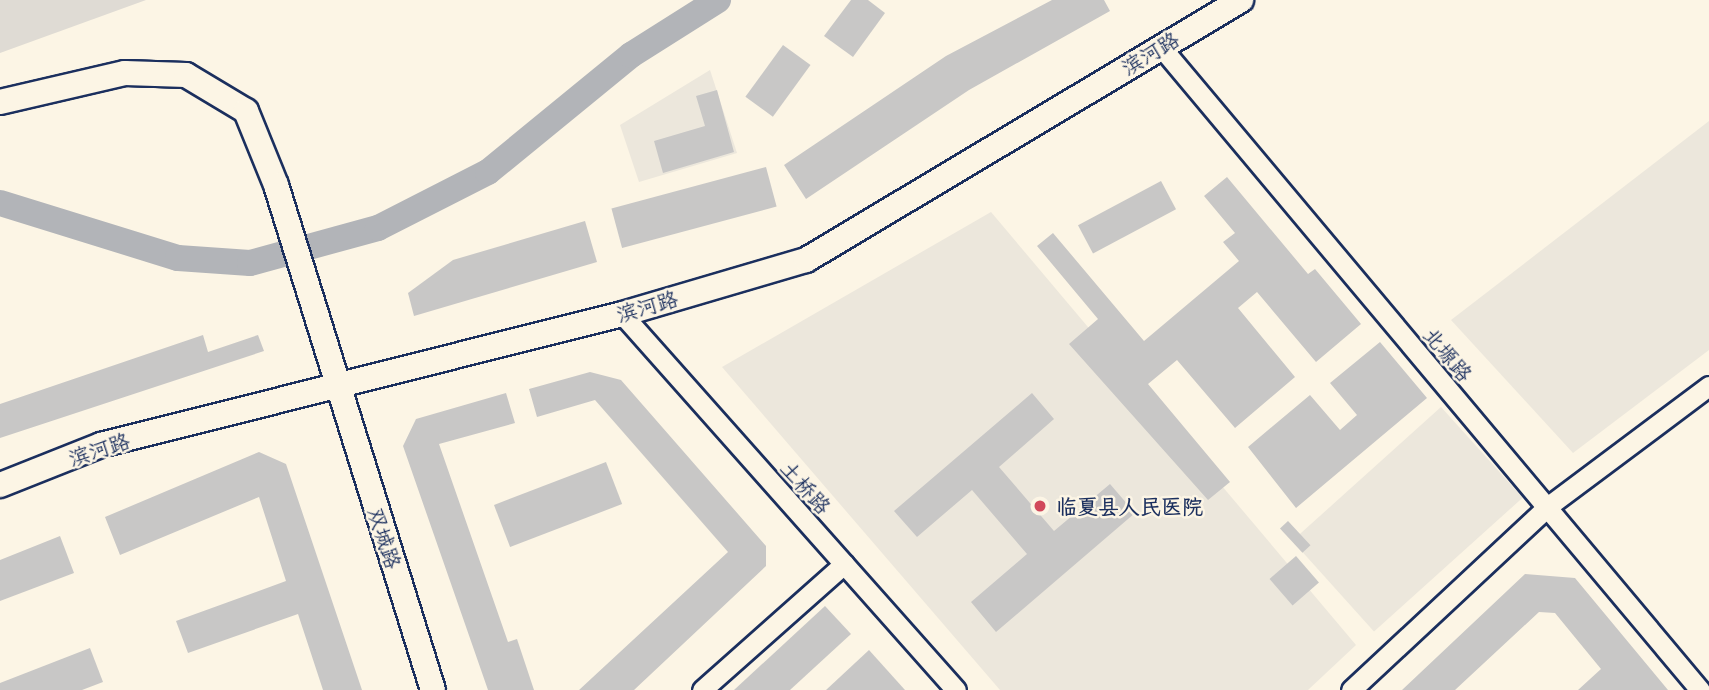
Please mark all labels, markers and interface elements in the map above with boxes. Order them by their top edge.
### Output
street label: 滨河路 [1117,26,1183,80]
street label: 滨河路 [613,285,681,327]
street label: 北塬路 [1418,322,1478,386]
street label: 滨河路 [65,427,133,471]
street label: 土桥路 [776,455,836,519]
place label: 临夏县人民医院 [1056,493,1203,519]
marker: 临夏县人民医院 [1030,496,1050,516]
street label: 双城路 [363,504,407,572]

